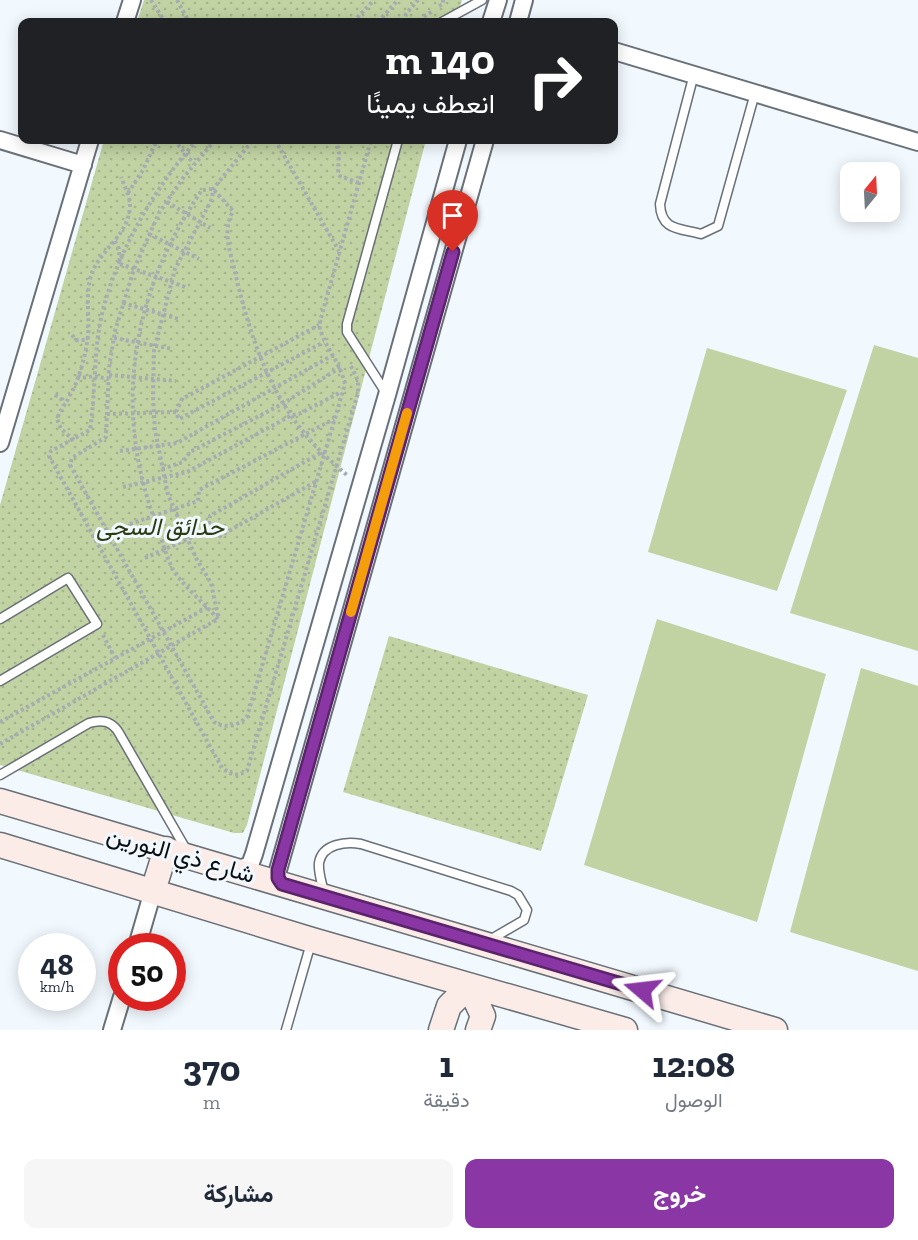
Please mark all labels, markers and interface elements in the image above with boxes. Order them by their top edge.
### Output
text: 140 m [385,34,495,85]
icon: right [516,42,594,120]
text: انعطف يمينًا [366,88,495,120]
north arrow [840,162,900,222]
map controls [840,162,900,222]
pin [427,190,478,252]
icon: arrive [436,199,469,232]
park label: حدائق السجى [96,512,225,542]
street label: شارع ذي النورين [102,819,258,894]
speed limit sign: 50 [108,933,186,1011]
text: 48 [40,947,74,983]
position arrow [610,958,674,1022]
text: km/h [40,978,74,996]
text: 1 [439,1043,454,1086]
text: 12:08 [652,1043,735,1086]
text: 370 [183,1047,241,1090]
text: دقيقة [423,1088,470,1112]
text: الوصول [665,1088,723,1112]
text: m [203,1090,220,1114]
button: مشاركة [24,1159,453,1228]
button: خروج [465,1159,894,1228]

